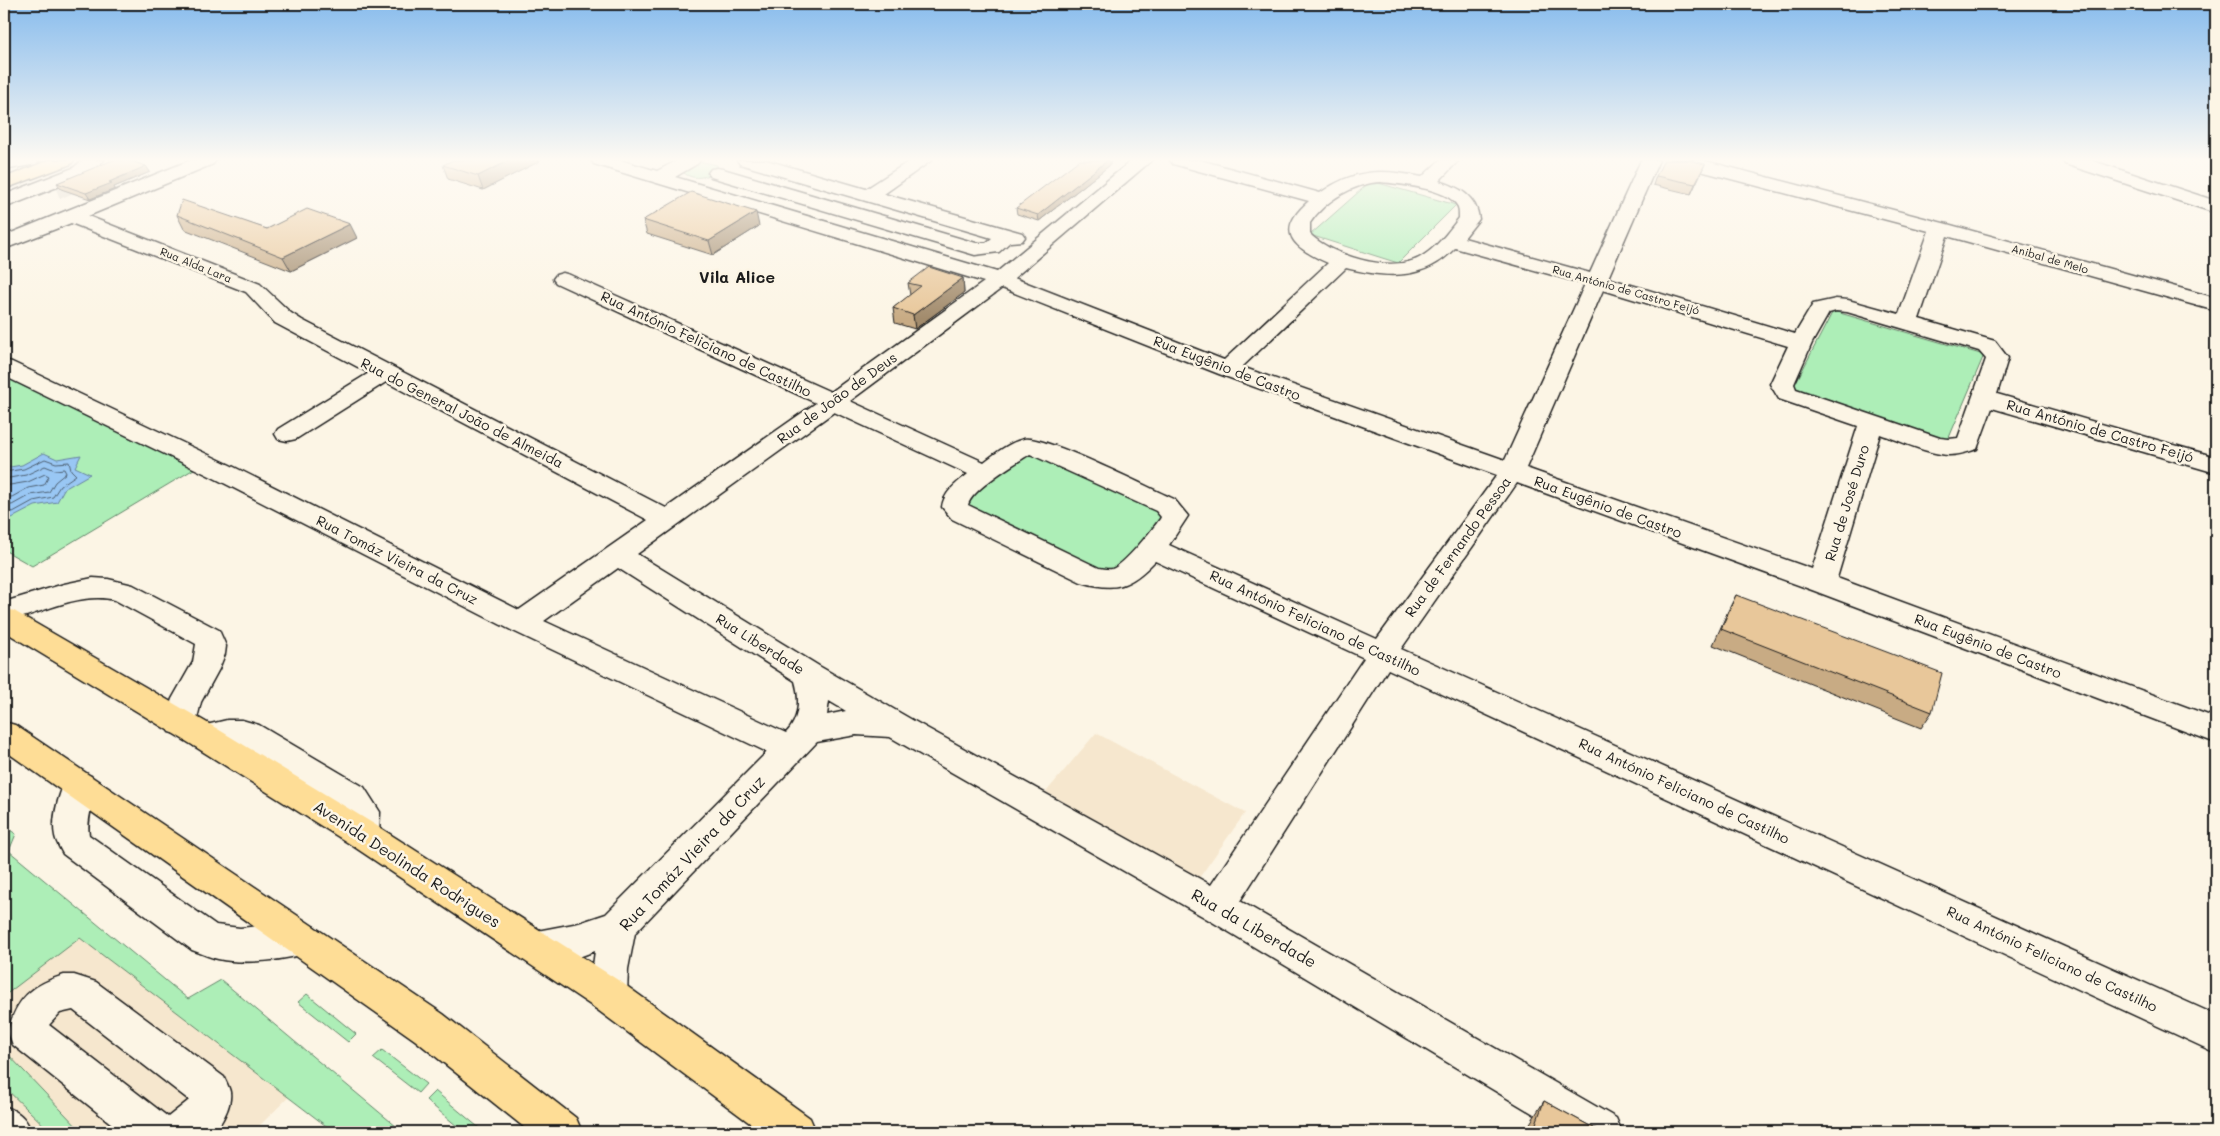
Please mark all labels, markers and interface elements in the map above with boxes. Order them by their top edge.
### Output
street label: Anibal de Melo [2010,240,2091,277]
street label: Rua Alda Lara [158,243,234,286]
street label: Rua António de Castro Feijó [1551,261,1702,318]
district label: Vila Alice [699,266,775,287]
street label: Rua António Feliciano de Castilho [598,286,815,401]
street label: Rua Eugênio de Castro [1151,331,1303,404]
street label: Rua de João de Deus [773,348,901,448]
street label: Rua do General João de Almeida [358,353,567,472]
street label: Rua António de Castro Feijó [2004,395,2196,466]
street label: Rua de José Duro [1820,443,1873,563]
street label: Rua Eugênio de Castro [1532,471,1685,542]
street label: Rua de Fernando Pessoa [1400,473,1515,621]
street label: Rua Tomáz Vieira da Cruz [313,510,482,609]
street label: Rua António Feliciano de Castilho [1207,565,1424,680]
street label: Rua Liberdade [712,609,808,678]
street label: Rua Eugênio de Castro [1912,609,2064,682]
street label: Rua António Feliciano de Castilho [1576,733,1793,848]
street label: Rua Tomáz Vieira da Cruz [614,771,769,935]
street label: Avenida Deolinda Rodrigues [310,795,505,932]
street label: Rua da Liberdade [1188,883,1321,972]
street label: Rua António Feliciano de Castilho [1944,901,2161,1016]

